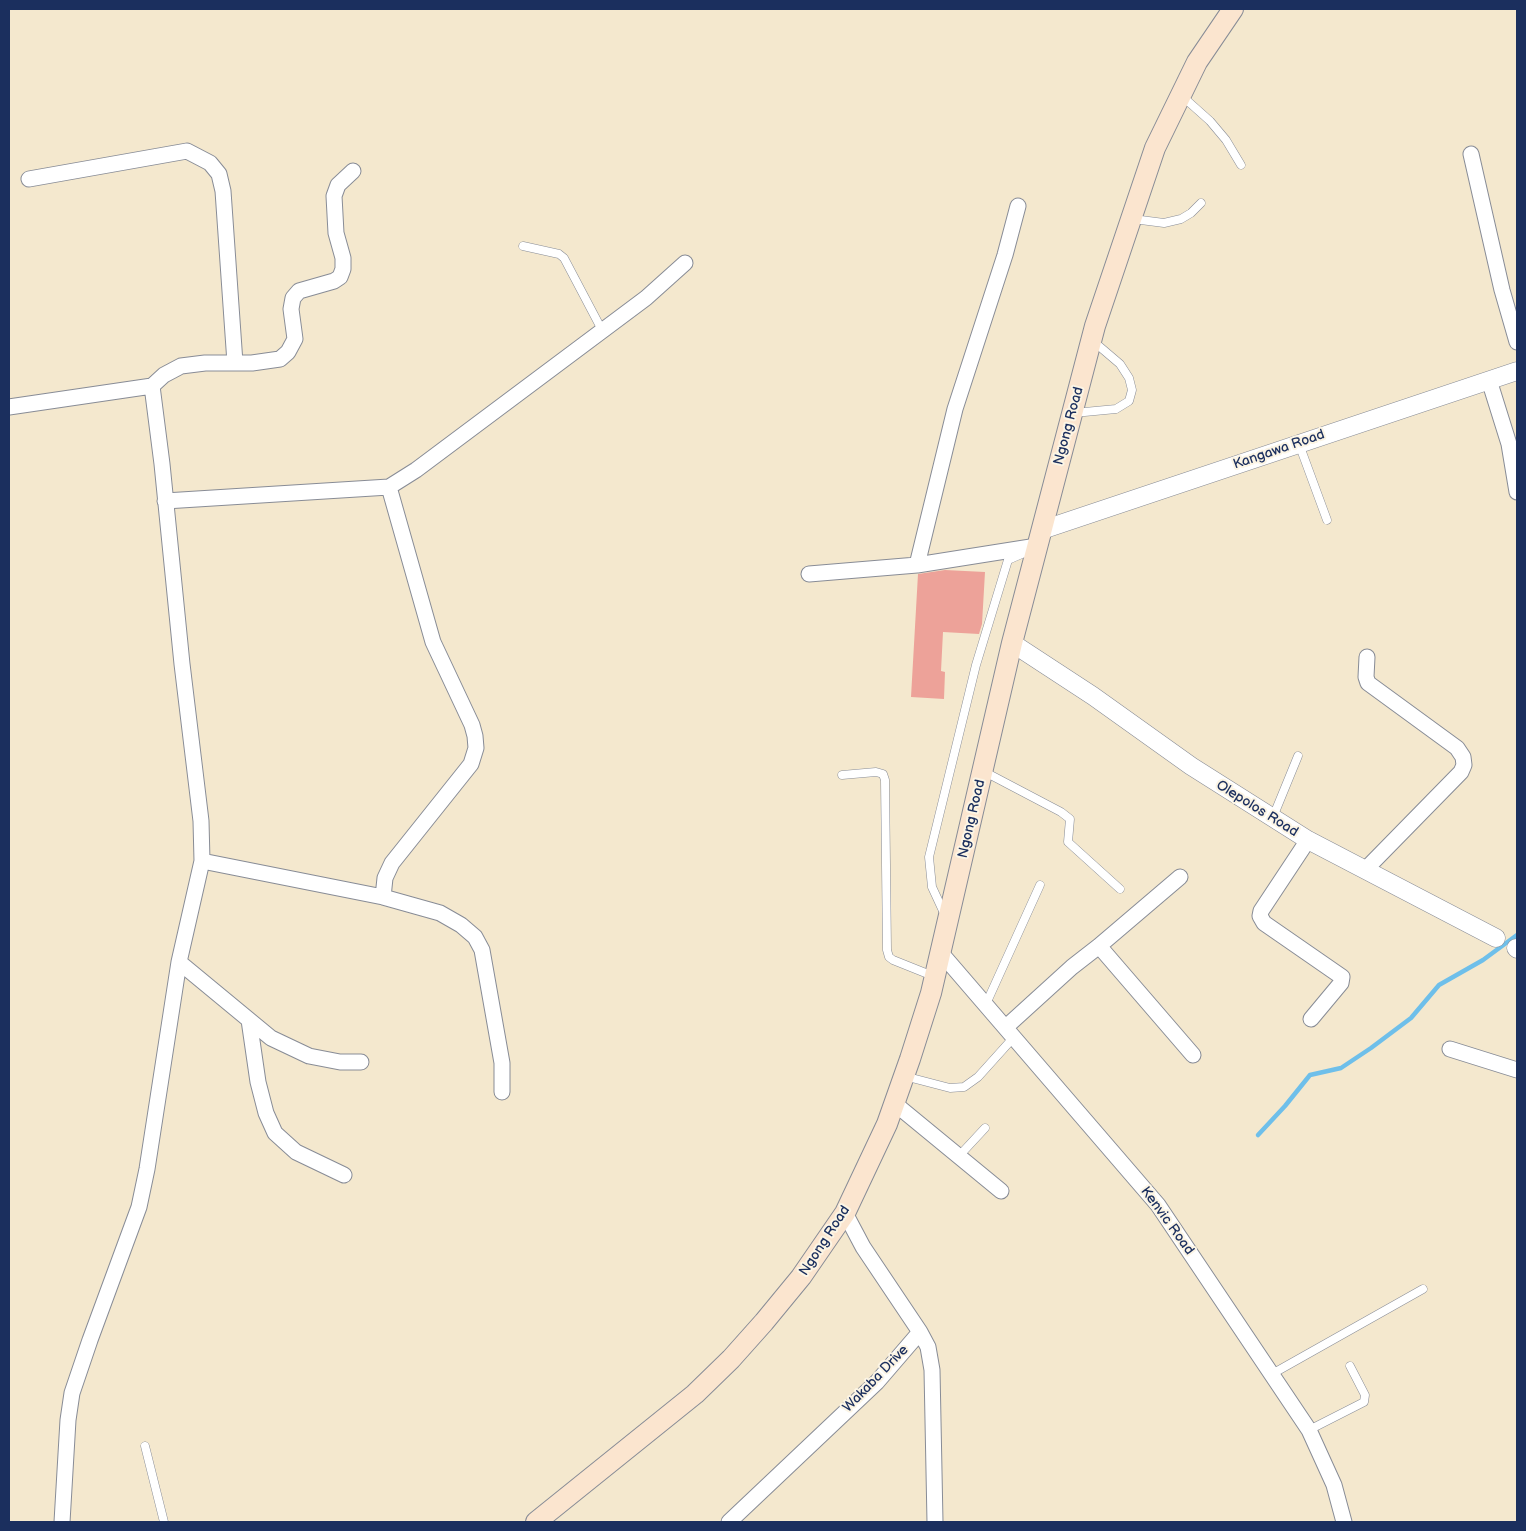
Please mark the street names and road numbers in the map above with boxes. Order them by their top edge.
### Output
street label: Ngong Road [1051,385,1087,467]
street label: Kangawa Road [1231,426,1327,474]
street label: Olepolos Road [1213,777,1301,841]
street label: Ngong Road [955,778,989,860]
street label: Kenvic Road [1137,1184,1197,1258]
street label: Ngong Road [796,1203,854,1279]
street label: Wakaba Drive [840,1342,912,1416]

